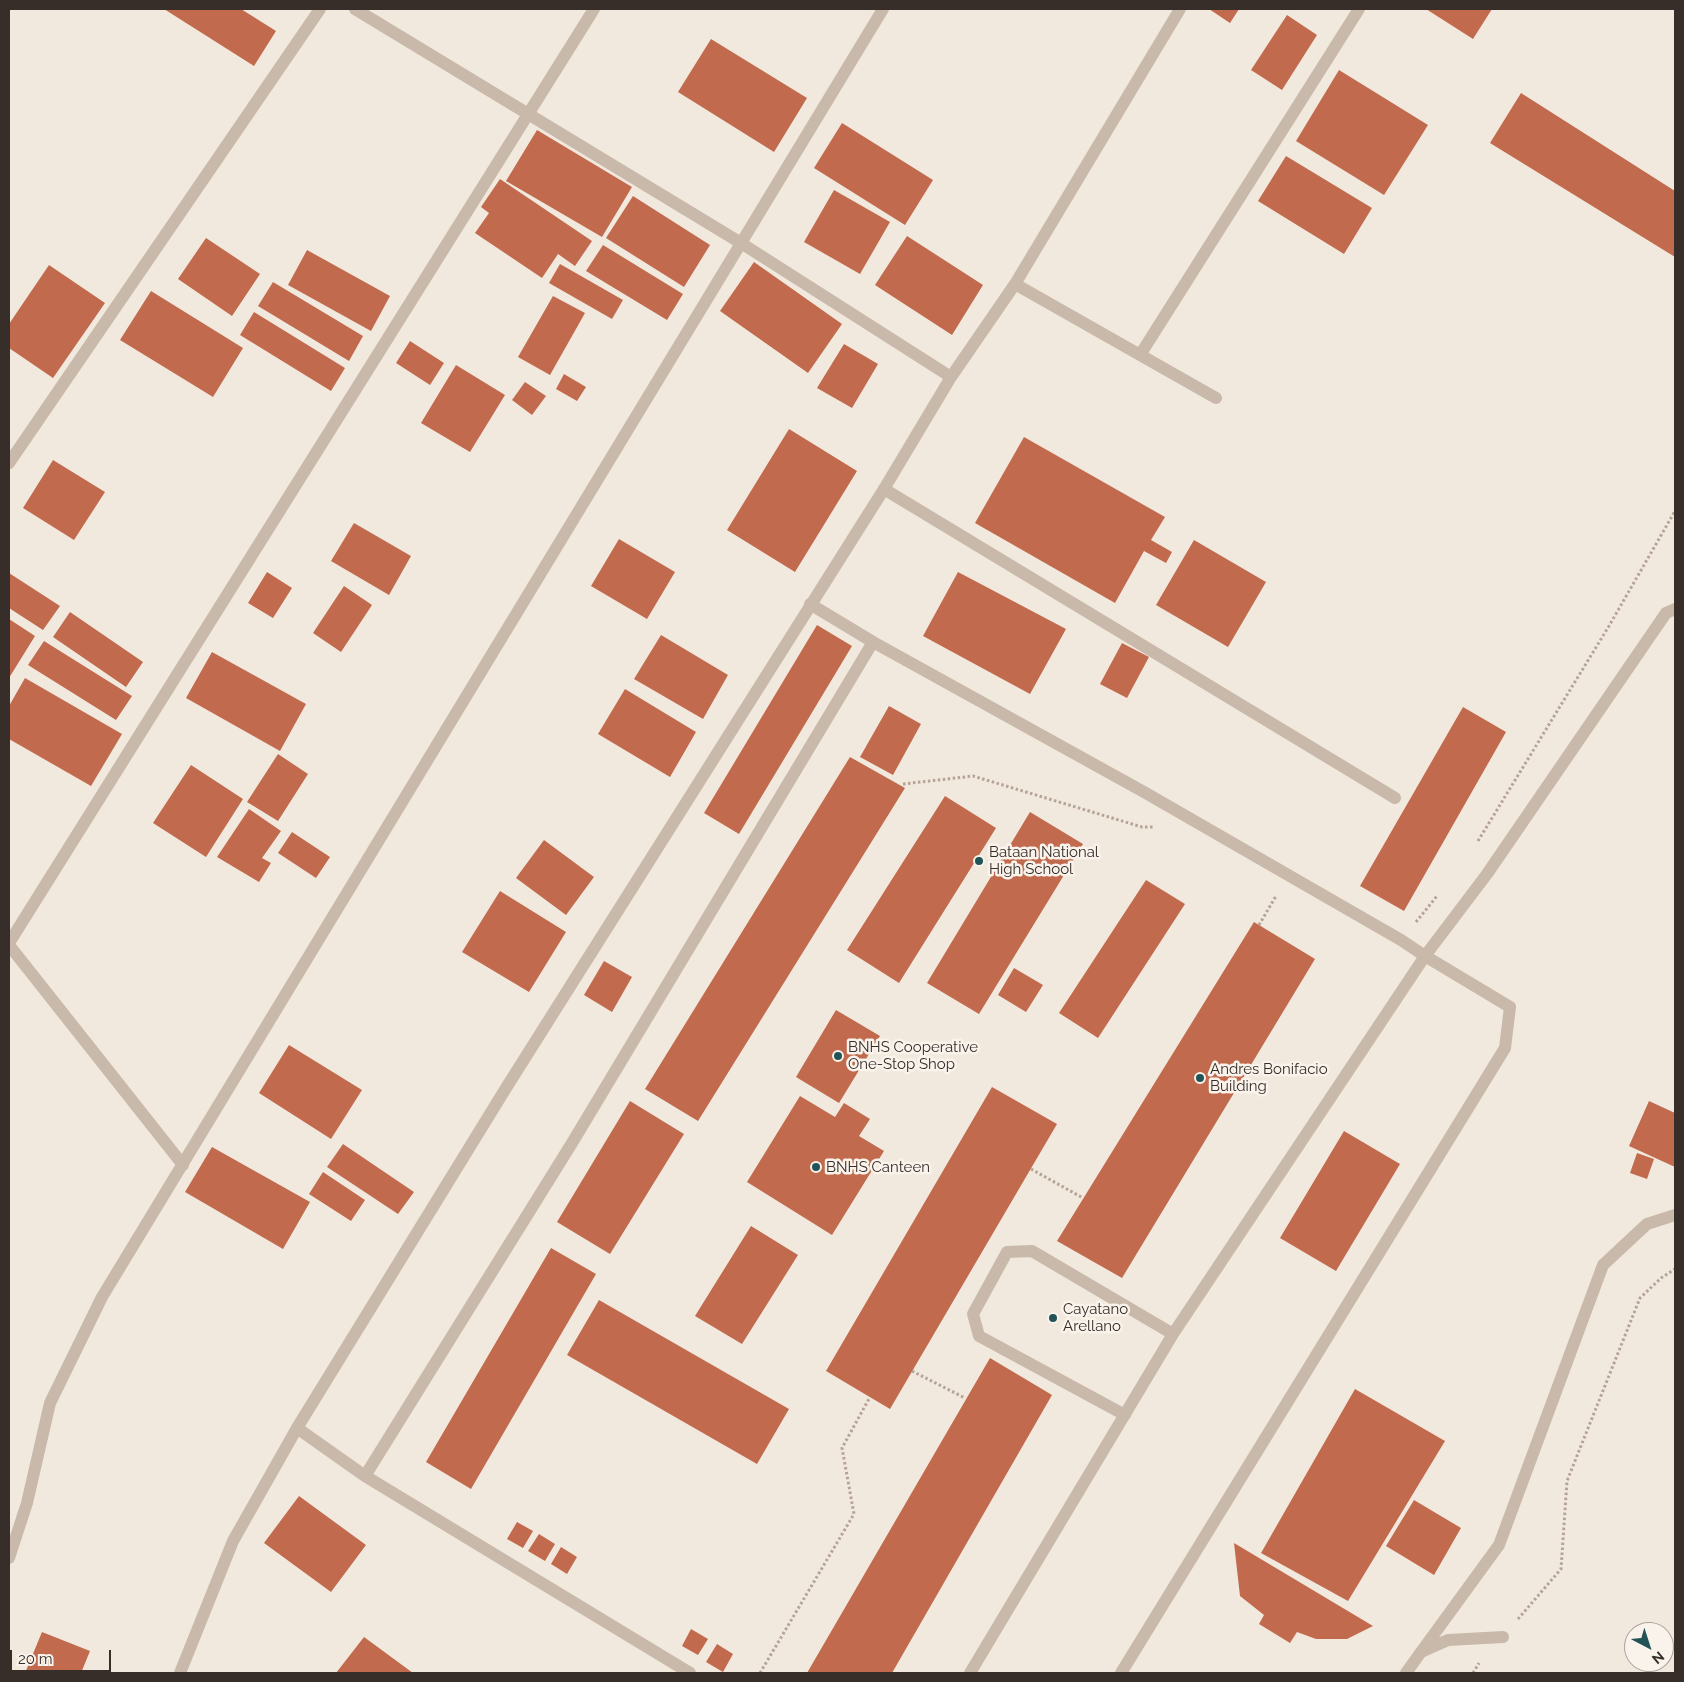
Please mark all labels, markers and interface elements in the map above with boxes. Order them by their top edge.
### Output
place label: Bataan National High School [989,843,1099,878]
marker: Bataan National High School [973,855,985,867]
place label: BNHS Cooperative One-Stop Shop [848,1038,978,1073]
marker: BNHS Cooperative One-Stop Shop [832,1050,844,1062]
place label: Andres Bonifacio Building [1210,1060,1328,1095]
marker: Andres Bonifacio Building [1194,1072,1206,1084]
place label: BNHS Canteen [826,1158,930,1176]
marker: BNHS Canteen [810,1161,822,1173]
place label: Cayatano Arellano [1063,1300,1128,1335]
marker: Cayatano Arellano [1047,1312,1059,1324]
north arrow [1624,1622,1674,1672]
scale bar [12,1640,114,1672]
text: N [1649,1648,1667,1667]
text: 20 m [18,1650,53,1668]

